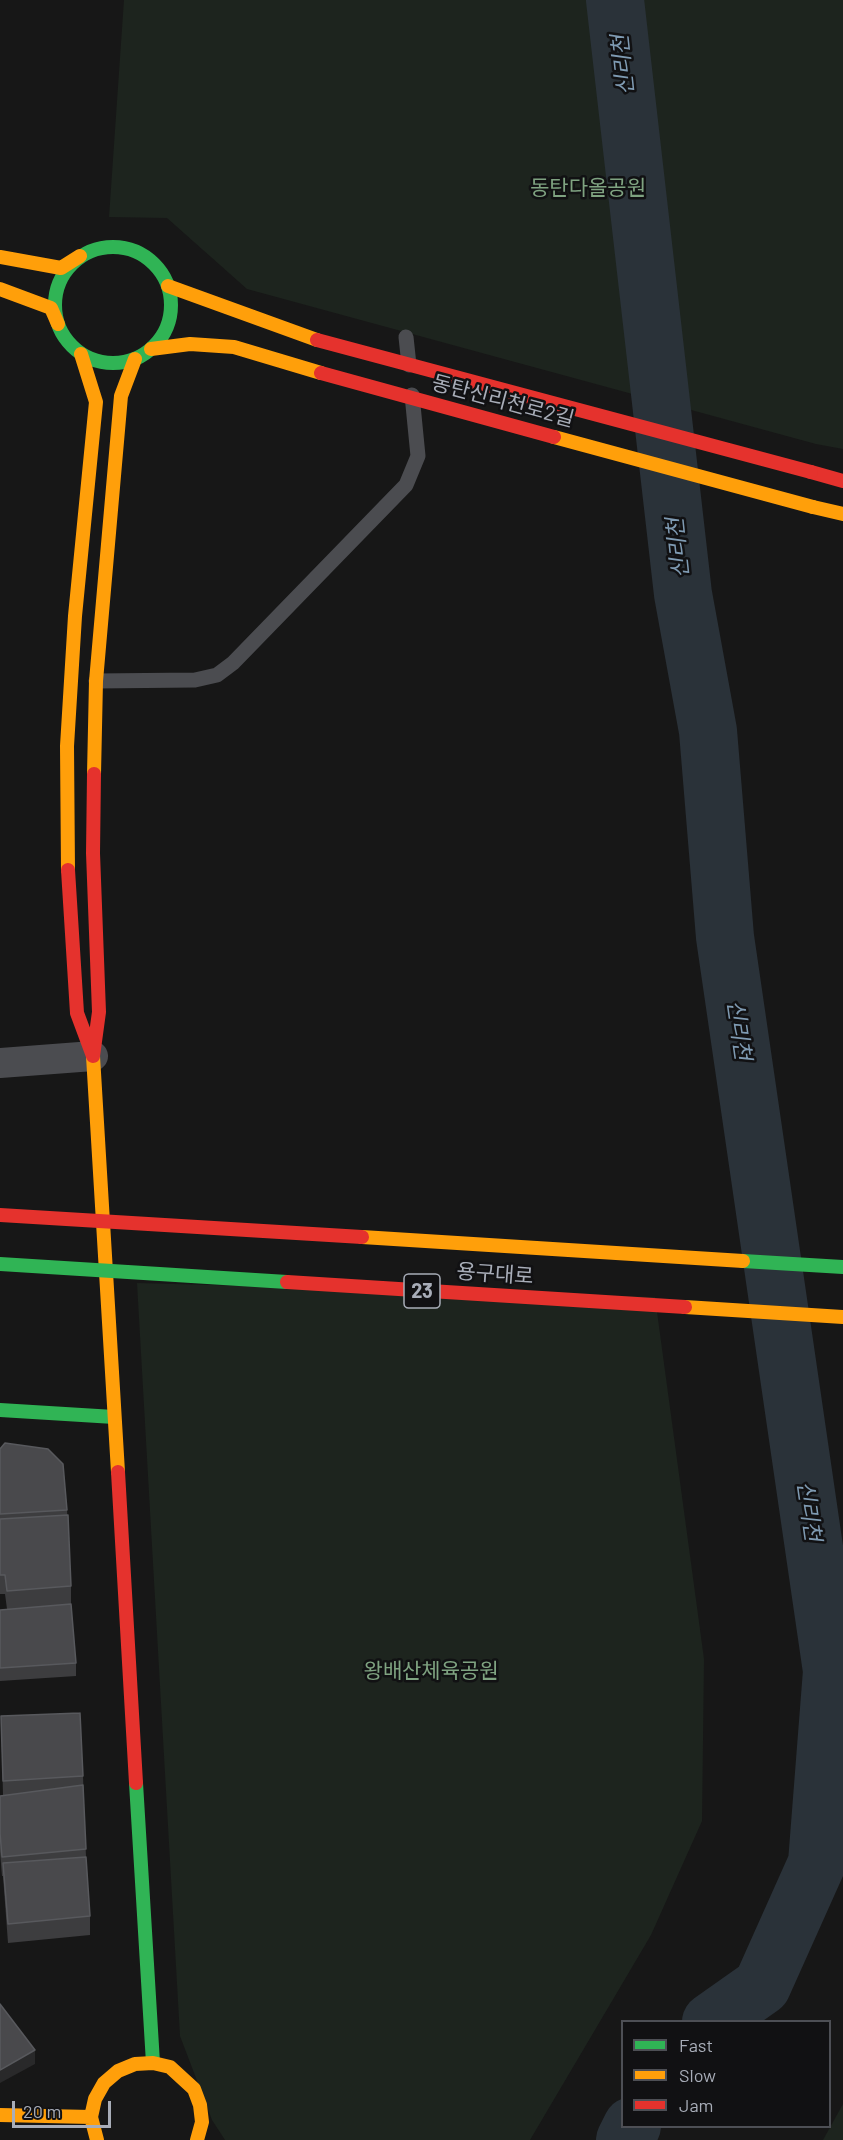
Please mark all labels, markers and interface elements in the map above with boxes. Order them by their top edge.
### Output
water label: 신리천 [607,33,639,97]
park label: 동탄다올공원 [530,175,646,201]
street label: 동탄신리천로2길 [429,370,577,432]
water label: 신리천 [662,516,694,580]
water label: 신리천 [722,998,756,1062]
street label: 용구대로 [456,1259,534,1289]
road number: 23 [404,1274,440,1308]
water label: 신리천 [792,1479,826,1543]
park label: 왕배산체육공원 [363,1658,499,1684]
legend [621,2020,831,2128]
text: Fast [679,2034,713,2056]
text: Slow [679,2064,716,2086]
scale bar [15,2089,114,2127]
text: Jam [679,2094,713,2116]
text: 20 m [23,2100,61,2122]

